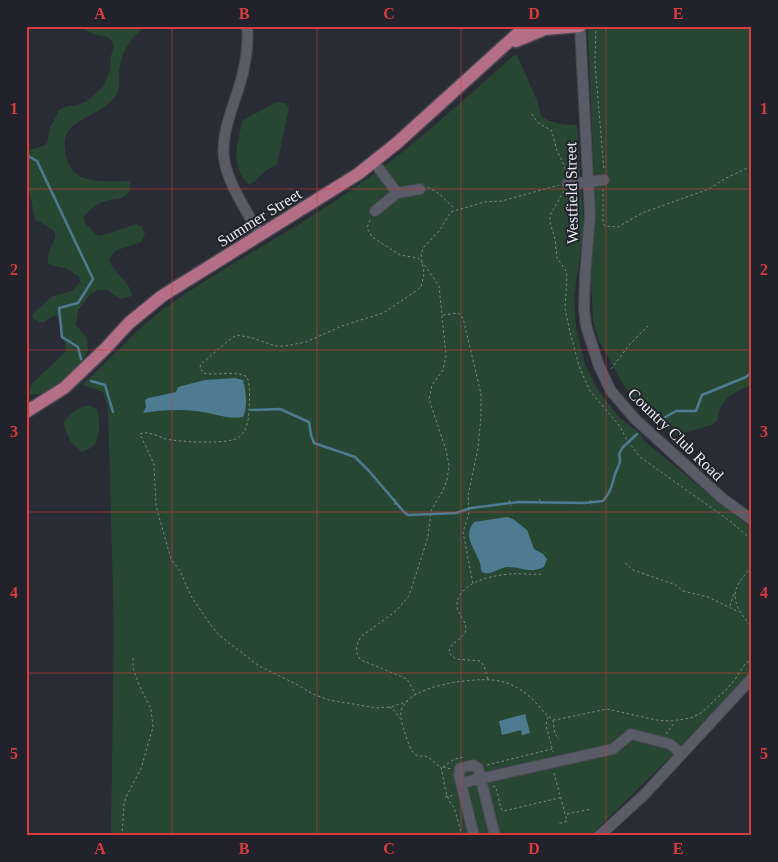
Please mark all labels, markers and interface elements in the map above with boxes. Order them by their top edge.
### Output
text: A [94,5,106,22]
text: B [239,5,250,22]
text: C [383,5,395,22]
text: D [528,5,540,22]
text: E [673,5,683,22]
text: 1 [10,100,18,117]
text: 1 [760,100,768,117]
street label: Westfield Street [562,141,581,244]
street label: Summer Street [214,185,305,250]
text: 2 [10,261,18,278]
text: 2 [760,261,768,278]
street label: Country Club Road [624,385,727,485]
text: 3 [10,423,18,440]
text: 3 [760,423,768,440]
text: 4 [10,584,18,601]
text: 4 [760,584,768,601]
text: 5 [10,745,18,762]
text: 5 [760,745,768,762]
text: A [94,840,106,857]
text: B [239,840,250,857]
text: C [383,840,395,857]
text: D [528,840,540,857]
text: E [673,840,683,857]

